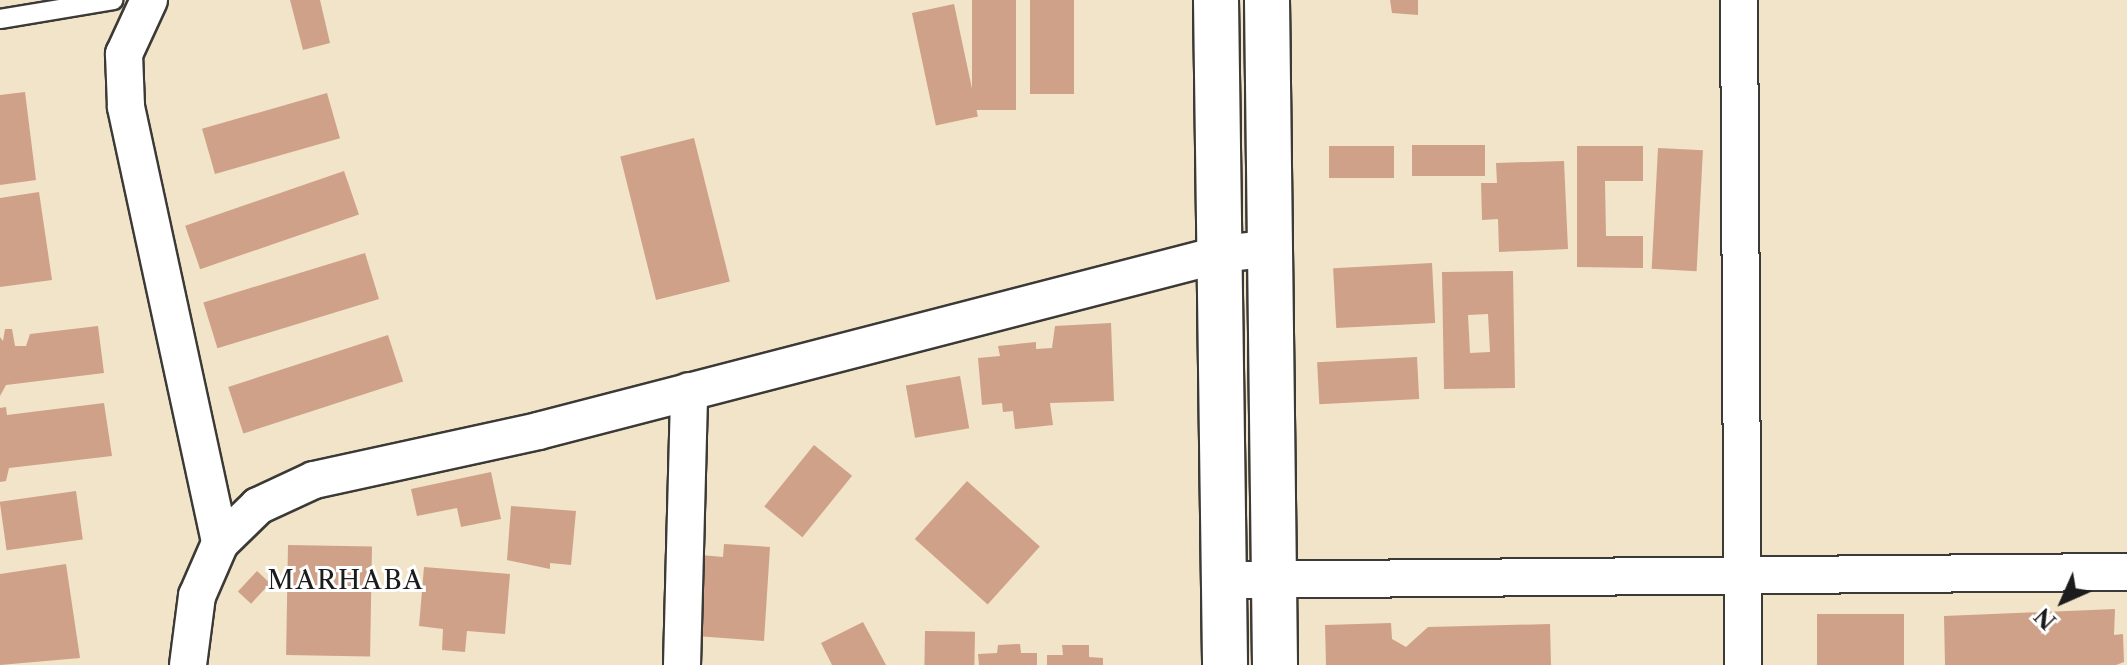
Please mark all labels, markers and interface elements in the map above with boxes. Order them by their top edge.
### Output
north arrow [2023,561,2103,641]
district label: MARHABA [268,565,424,597]
text: N [2029,602,2062,635]

